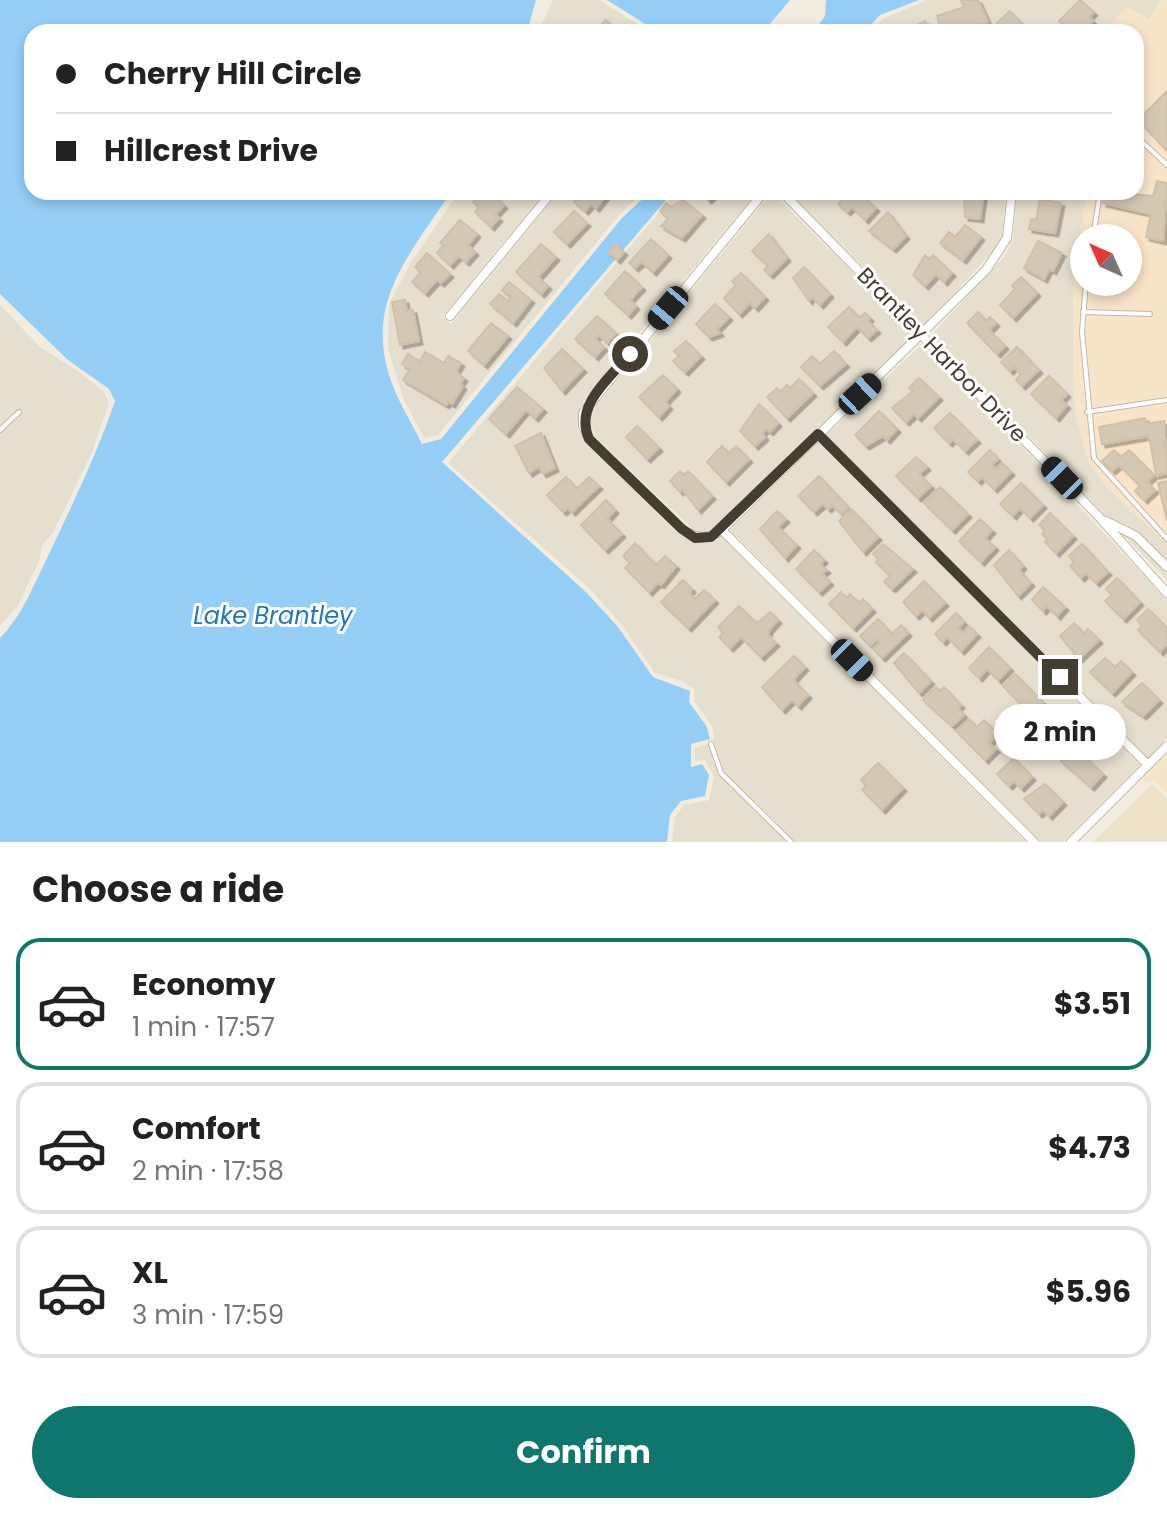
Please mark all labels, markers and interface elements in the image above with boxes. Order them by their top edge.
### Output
text: Cherry Hill Circle [104,52,361,95]
text: Hillcrest Drive [104,129,318,172]
north arrow [1070,224,1142,296]
map controls [1070,224,1142,296]
street label: Brantley Harbor Drive [850,261,1034,449]
car [643,282,693,334]
route start [612,336,648,372]
car [834,369,886,419]
car [1037,452,1087,504]
water label: Lake Brantley [193,599,354,632]
car [827,635,877,685]
route end [1042,659,1078,695]
callout: 2 min [994,705,1126,761]
text: 2 min [1023,714,1097,750]
text: Choose a ride [32,864,284,915]
text: Economy [132,963,276,1006]
icon: car [36,968,108,1040]
text: $3.51 [1054,982,1131,1025]
text: 1 min · 17:57 [132,1009,275,1045]
text: Comfort [132,1107,261,1150]
icon: car [36,1112,108,1184]
text: $4.73 [1048,1126,1131,1169]
text: 2 min · 17:58 [132,1153,284,1189]
text: XL [132,1251,168,1294]
icon: car [36,1256,108,1328]
text: $5.96 [1046,1270,1131,1313]
text: 3 min · 17:59 [132,1297,284,1333]
button: Confirm [32,1406,1135,1498]

